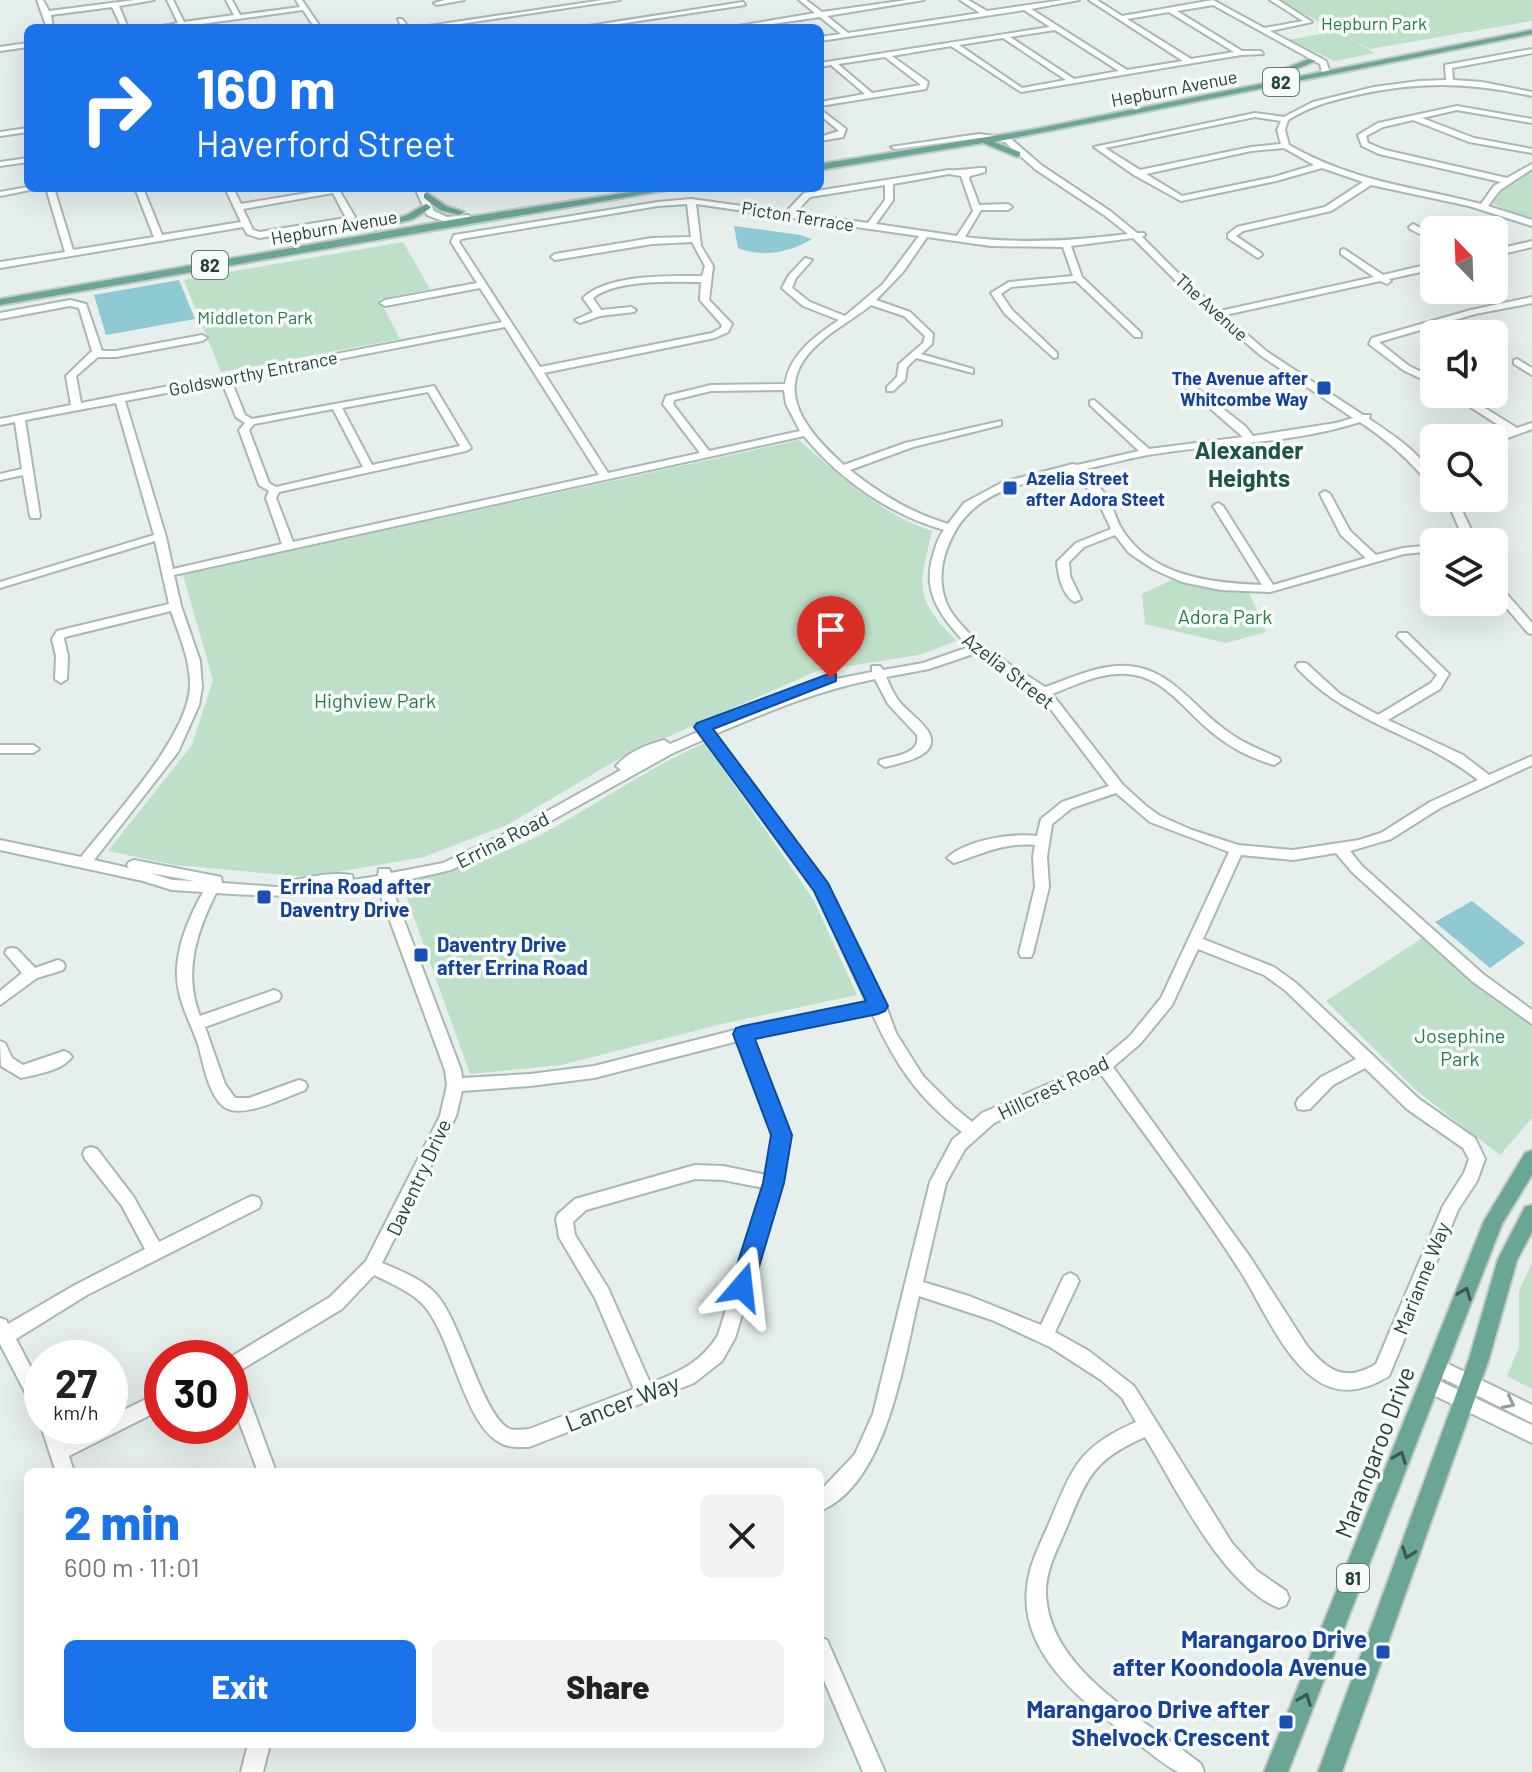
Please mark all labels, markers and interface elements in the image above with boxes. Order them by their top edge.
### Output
park label: Hepburn Park [1321,12,1427,34]
text: 160 m [196,53,336,120]
icon: right [64,56,168,160]
street label: Hepburn Avenue [1109,65,1239,111]
road number: 82 [1263,68,1299,96]
text: Haverford Street [196,121,456,164]
street label: Picton Terrace [740,196,856,236]
street label: Hepburn Avenue [269,205,399,249]
north arrow [1420,216,1508,304]
map controls [1420,216,1508,616]
road number: 82 [192,251,228,279]
street label: The Avenue [1171,269,1253,345]
park label: Middleton Park [197,306,313,328]
button: sound [1420,320,1508,408]
street label: Goldsworthy Entrance [167,346,339,400]
place label: The Avenue after Whitcombe Way [1172,367,1308,410]
marker: The Avenue after Whitcombe Way [1315,379,1333,397]
button: search [1420,424,1508,512]
district label: Alexander Heights [1195,435,1303,492]
place label: Azelia Street after Adora Steet [1026,467,1165,510]
marker: Azelia Street after Adora Steet [1001,479,1019,497]
button: layers [1420,528,1508,616]
pin [797,596,865,678]
park label: Adora Park [1178,604,1272,628]
icon: arrive [809,608,853,652]
street label: Azelia Street [958,627,1060,713]
park label: Highview Park [314,688,436,712]
street label: Errina Road [452,805,552,873]
place label: Errina Road after Daventry Drive [280,874,431,921]
marker: Errina Road after Daventry Drive [255,888,273,906]
place label: Daventry Drive after Errina Road [437,932,588,979]
marker: Daventry Drive after Errina Road [412,946,430,964]
park label: Josephine Park [1415,1023,1505,1070]
street label: Hillcrest Road [994,1050,1112,1124]
street label: Daventry Drive [381,1115,455,1239]
street label: Marianne Way [1388,1218,1454,1338]
position arrow [700,1245,784,1329]
one-way arrow [1455,1287,1472,1301]
speed limit sign: 30 [144,1340,248,1444]
text: 27 [55,1358,97,1406]
street label: Marangaroo Drive [1328,1362,1420,1542]
street label: Lancer Way [561,1367,683,1437]
one-way arrow [1500,1393,1515,1408]
text: km/h [53,1400,99,1424]
one-way arrow [1390,1451,1407,1465]
text: 2 min [64,1492,180,1550]
button: close [700,1494,784,1578]
one-way arrow [1402,1545,1418,1559]
text: 600 m · 11:01 [64,1551,200,1582]
road number: 81 [1337,1564,1369,1592]
place label: Marangaroo Drive after Koondoola Avenue [1113,1624,1367,1681]
button: Exit [64,1640,416,1732]
button: Share [432,1640,784,1732]
marker: Marangaroo Drive after Koondoola Avenue [1374,1643,1392,1661]
one-way arrow [1295,1693,1312,1707]
place label: Marangaroo Drive after Shelvock Crescent [1026,1694,1270,1751]
marker: Marangaroo Drive after Shelvock Crescent [1277,1713,1295,1731]

